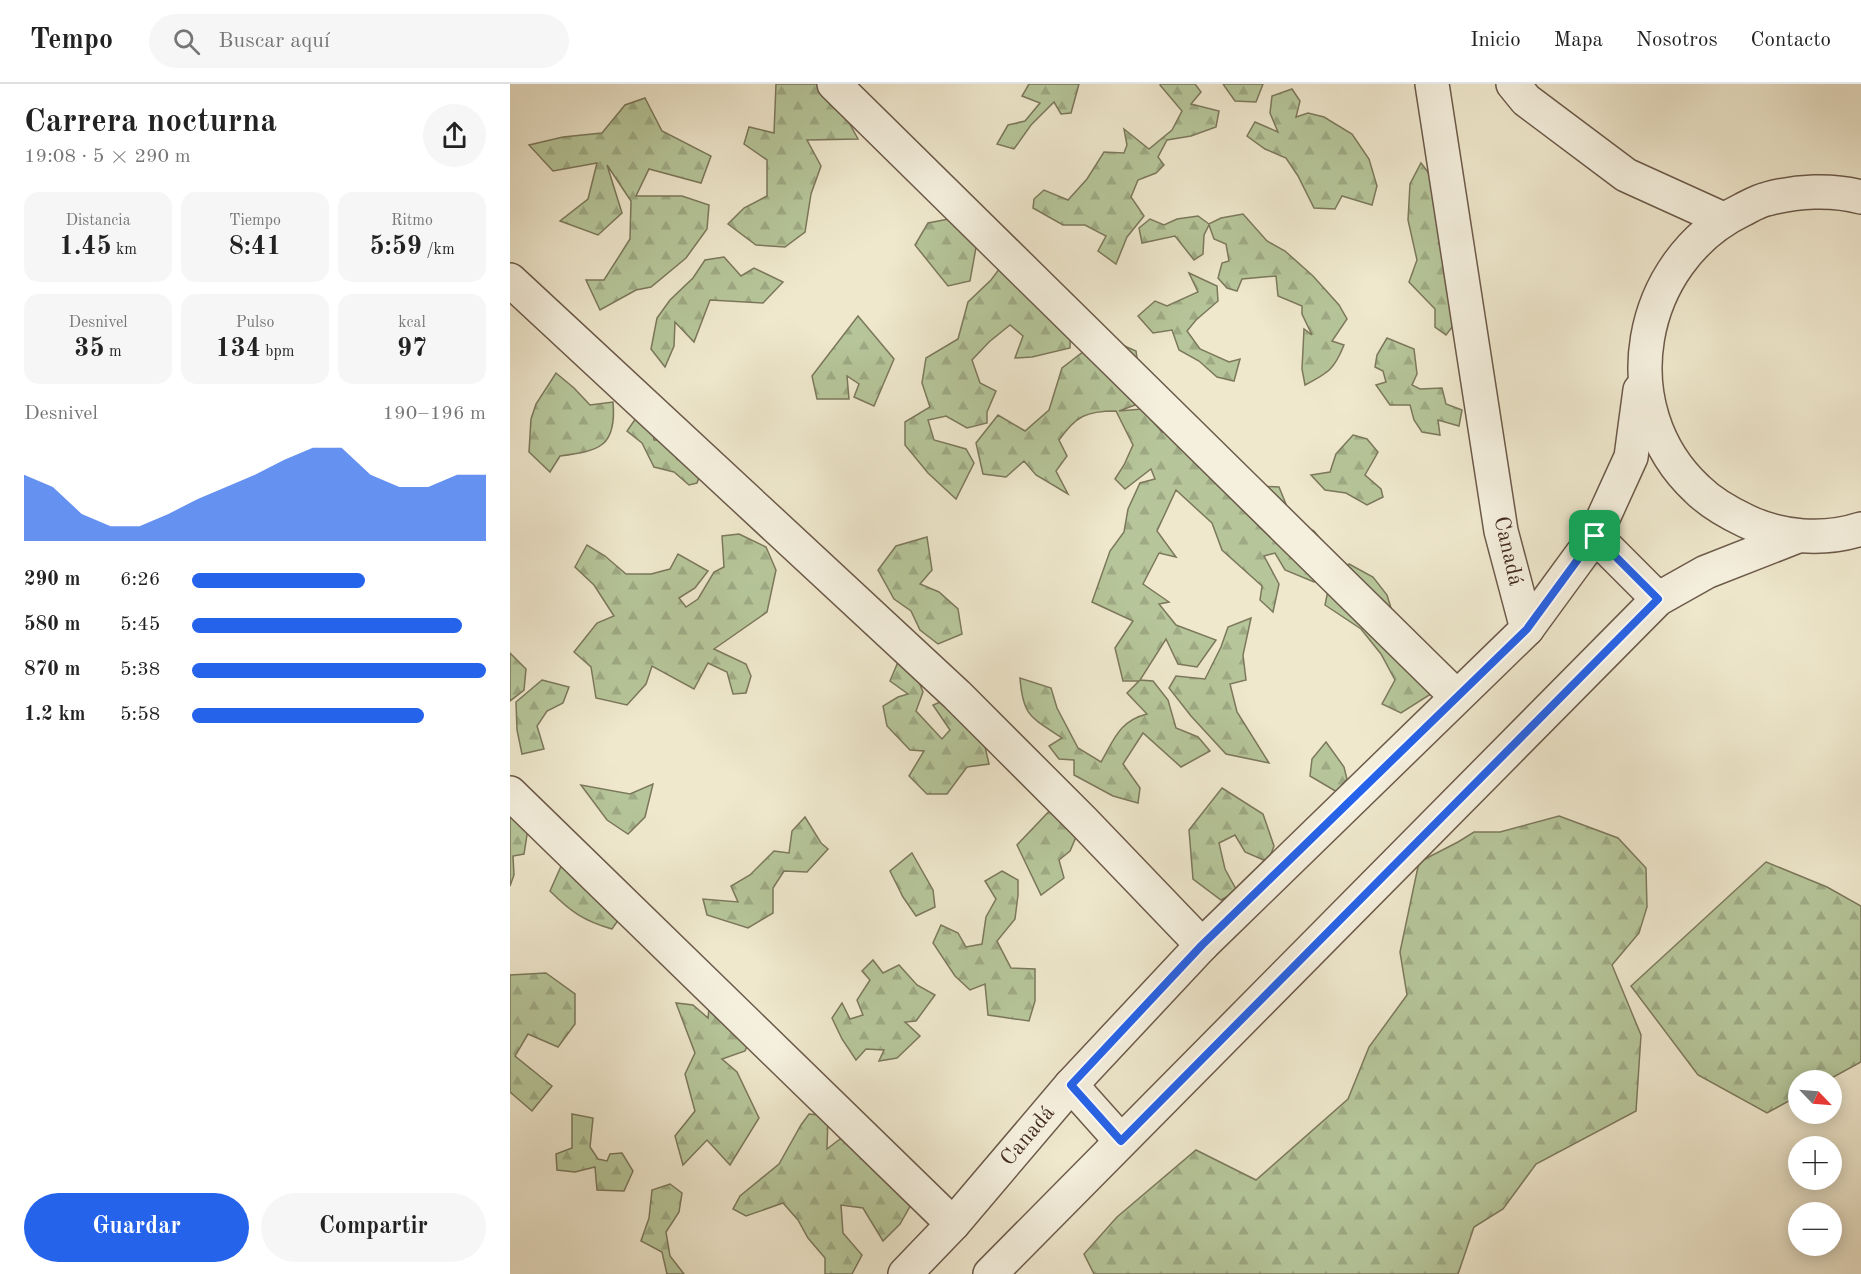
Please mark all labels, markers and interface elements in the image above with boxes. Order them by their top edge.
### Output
search box [149,14,569,68]
icon: search [170,25,203,58]
text: Tempo [30,27,113,55]
text: Buscar aquí [218,30,330,52]
text: Inicio [1470,30,1521,51]
text: Mapa [1554,30,1603,51]
text: Nosotros [1636,30,1718,51]
text: Contacto [1751,30,1831,51]
button: share [423,104,486,167]
text: Carrera nocturna [24,106,277,139]
text: 19:08 · 5 × 290 m [24,147,191,167]
text: Distancia [65,213,131,229]
text: Tiempo [229,213,281,229]
text: Ritmo [391,213,433,229]
text: 1.45 [59,234,112,260]
text: 8:41 [229,234,281,260]
text: 5:59 [369,234,422,260]
text: km [112,242,137,258]
text: /km [422,242,455,258]
text: Desnivel [68,315,128,331]
text: Pulso [236,315,274,331]
text: kcal [398,315,426,331]
text: 35 [74,336,104,362]
text: 134 [216,336,261,362]
text: 97 [397,336,427,362]
text: m [104,344,122,360]
text: bpm [261,344,294,360]
text: Desnivel [24,404,98,424]
text: 190–196 m [383,404,486,424]
pin [1569,510,1620,561]
street label: Canadá [1489,514,1527,588]
icon: arrive [1578,519,1611,552]
text: 290 m [24,570,80,590]
text: 6:26 [120,570,160,590]
text: 580 m [24,615,80,635]
text: 5:45 [120,615,160,635]
text: 870 m [24,660,80,680]
text: 5:38 [120,660,160,680]
text: 1.2 km [24,705,86,725]
text: 5:58 [120,705,160,725]
north arrow [1788,1070,1842,1124]
map controls [1788,1070,1842,1256]
street label: Canadá [997,1102,1059,1170]
button: + [1788,1136,1842,1190]
button: Guardar [24,1193,249,1262]
button: Compartir [261,1193,486,1262]
button: − [1788,1202,1842,1256]

